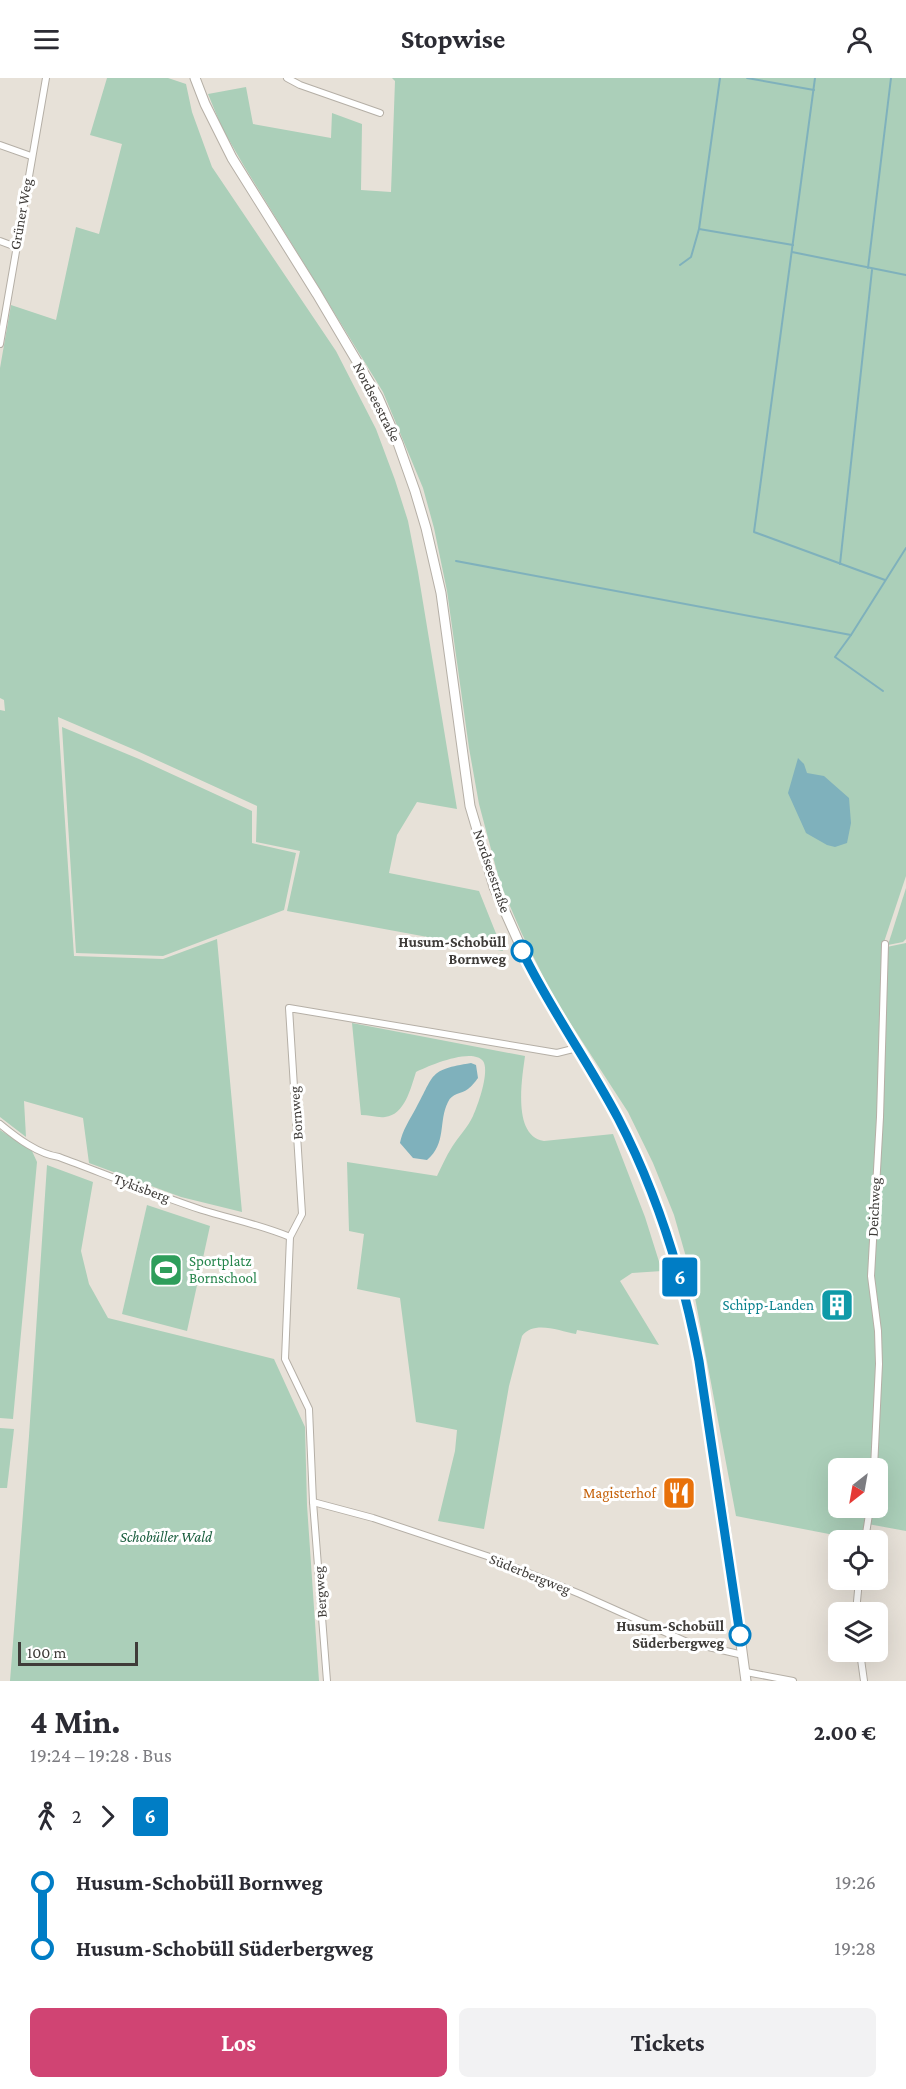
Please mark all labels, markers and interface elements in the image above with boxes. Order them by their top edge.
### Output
icon: menu [30,23,63,56]
icon: person [843,23,876,56]
text: Stopwise [401,24,505,54]
street label: Grüner Weg [7,177,36,251]
street label: Nordseestraße [350,360,404,445]
street label: Nordseestraße [470,827,514,915]
place label: Husum-Schobüll Bornweg [398,934,507,967]
marker: Husum-Schobüll Bornweg [511,940,533,962]
street label: Bornweg [286,1086,307,1140]
street label: Tykisberg [111,1170,172,1206]
street label: Deichweg [864,1177,885,1237]
sports icon: Sportplatz Bornschool [148,1252,184,1288]
place label: Sportplatz Bornschool [189,1253,257,1286]
line badge: 6 [660,1258,700,1296]
text: 6 [674,1265,686,1289]
building icon: Schipp-Landen [819,1287,855,1323]
place label: Schipp-Landen [722,1297,814,1314]
north arrow [828,1458,888,1518]
map controls [828,1458,888,1662]
restaurant icon: Magisterhof [661,1475,697,1511]
place label: Magisterhof [583,1485,658,1502]
park label: Schobüller Wald [120,1529,213,1545]
button: locate [828,1530,888,1590]
street label: Süderbergweg [487,1550,573,1598]
street label: Bergweg [310,1566,331,1618]
button: layers [828,1602,888,1662]
place label: Husum-Schobüll Süderbergweg [616,1618,725,1651]
marker: Husum-Schobüll Süderbergweg [729,1624,751,1646]
scale bar [18,1639,138,1666]
text: 100 m [27,1644,66,1661]
text: 4 Min. [30,1703,121,1740]
text: 2.00 € [814,1720,876,1745]
text: 19:24 – 19:28 · Bus [30,1744,172,1766]
icon: walk [30,1800,63,1833]
icon: forward [91,1800,124,1833]
text: 6 [145,1804,156,1828]
text: 2 [72,1805,82,1827]
text: Husum-Schobüll Bornweg [76,1870,323,1895]
text: 19:26 [835,1871,876,1893]
text: Husum-Schobüll Süderbergweg [76,1936,373,1961]
text: 19:28 [834,1937,876,1959]
button: Los [30,2008,447,2077]
button: Tickets [459,2008,876,2077]

